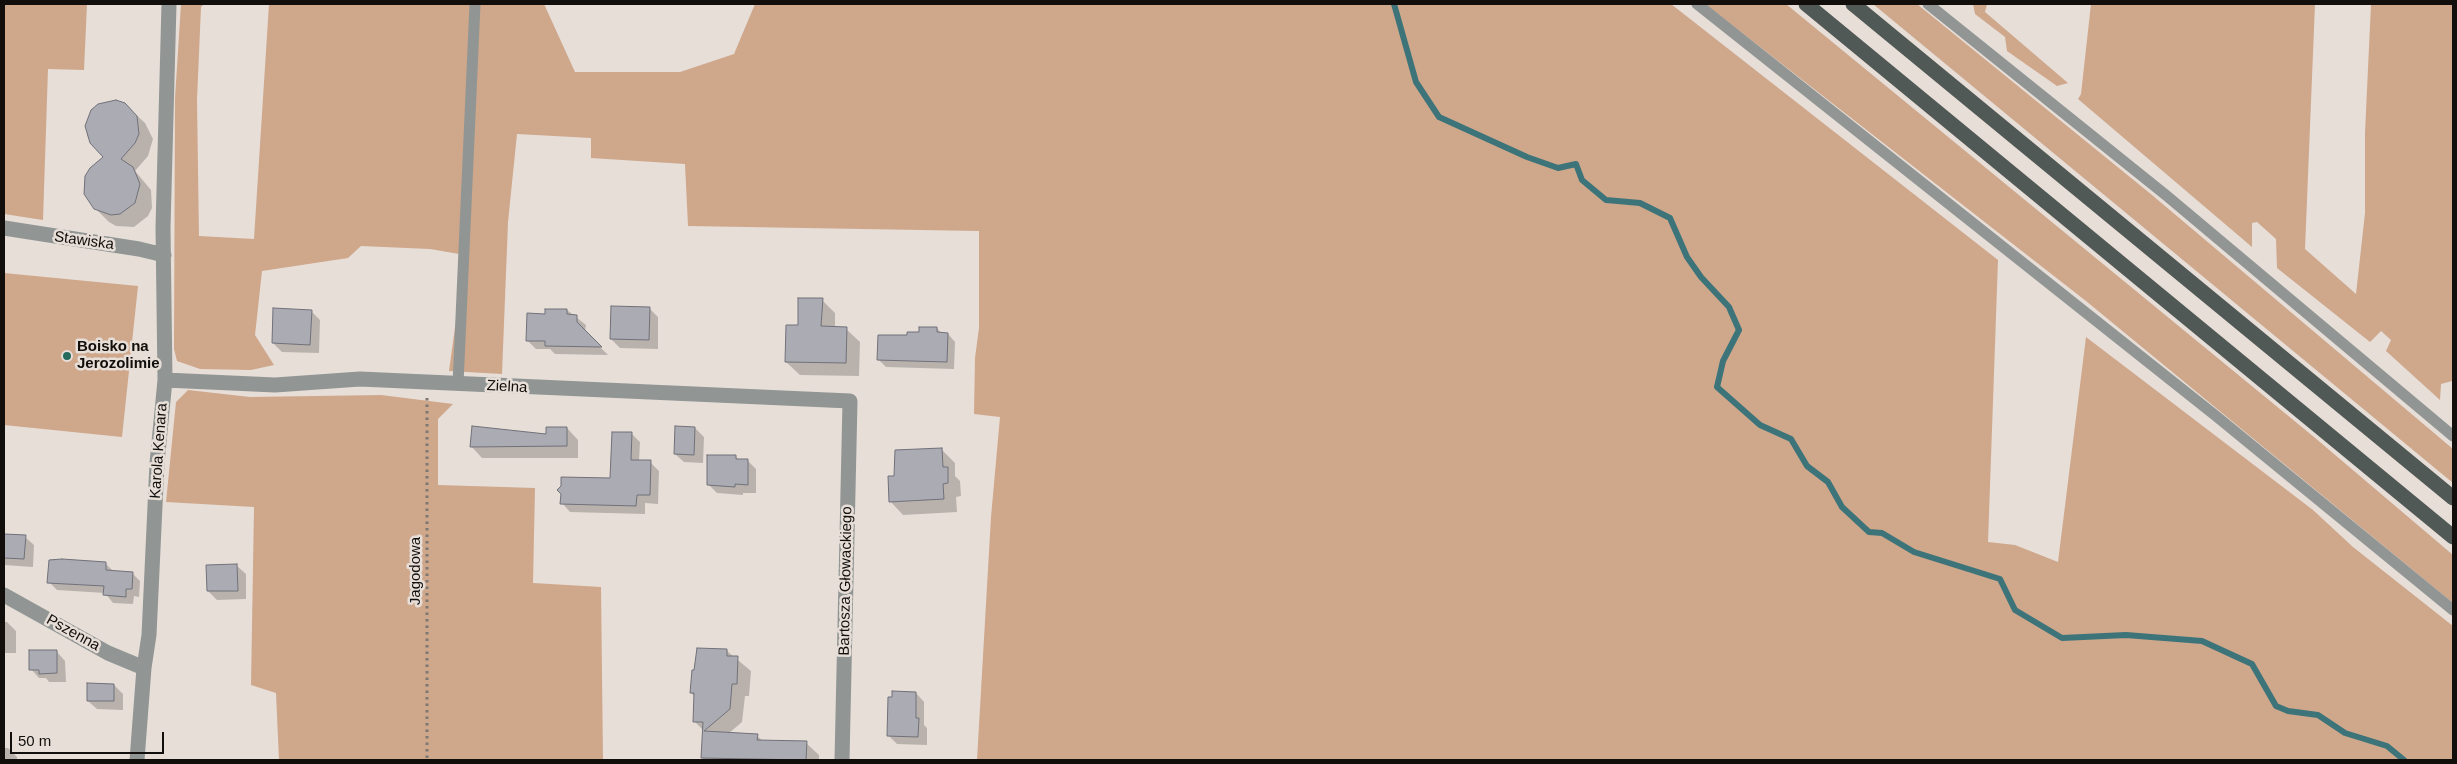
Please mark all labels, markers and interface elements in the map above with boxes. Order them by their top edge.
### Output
street label: Stawiska [53,228,115,254]
place label: Boisko na Jerozolimie [77,338,160,373]
marker: Boisko na Jerozolimie [61,350,73,362]
street label: Zielna [486,377,528,397]
street label: Karola Kenara [147,403,171,499]
street label: Bartosza Głowackiego [836,506,856,656]
street label: Jagodowa [407,537,425,605]
street label: Pszenna [43,611,103,655]
scale bar [12,722,166,754]
text: 50 m [18,732,51,749]

